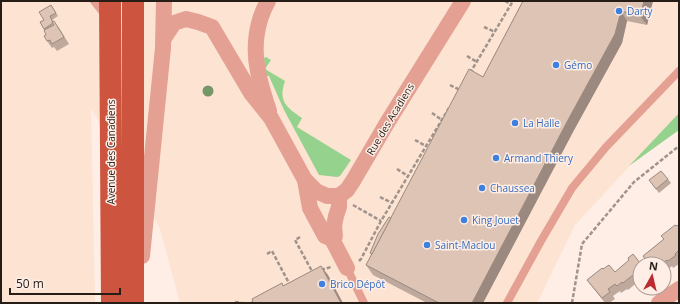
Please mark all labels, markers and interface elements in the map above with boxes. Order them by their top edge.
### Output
place label: Darty [627,4,653,18]
marker: Darty [614,6,624,16]
place label: Gémo [564,58,592,72]
marker: Gémo [551,60,561,70]
street label: Rue des Acadiens [363,80,417,158]
street label: Avenue des Canadiens [104,99,118,205]
place label: La Halle [523,116,560,130]
marker: La Halle [510,118,520,128]
place label: Armand Thiery [504,151,574,165]
marker: Armand Thiery [491,153,501,163]
place label: Chaussea [490,181,535,195]
marker: Chaussea [477,183,487,193]
place label: King Jouet [472,213,519,227]
marker: King Jouet [459,215,469,225]
place label: Saint-Maclou [435,238,496,252]
marker: Saint-Maclou [422,240,432,250]
north arrow [632,256,672,296]
text: N [648,258,659,274]
scale bar [10,270,120,296]
text: 50 m [16,275,44,292]
place label: Brico Dépôt [330,277,385,291]
marker: Brico Dépôt [317,279,327,289]

